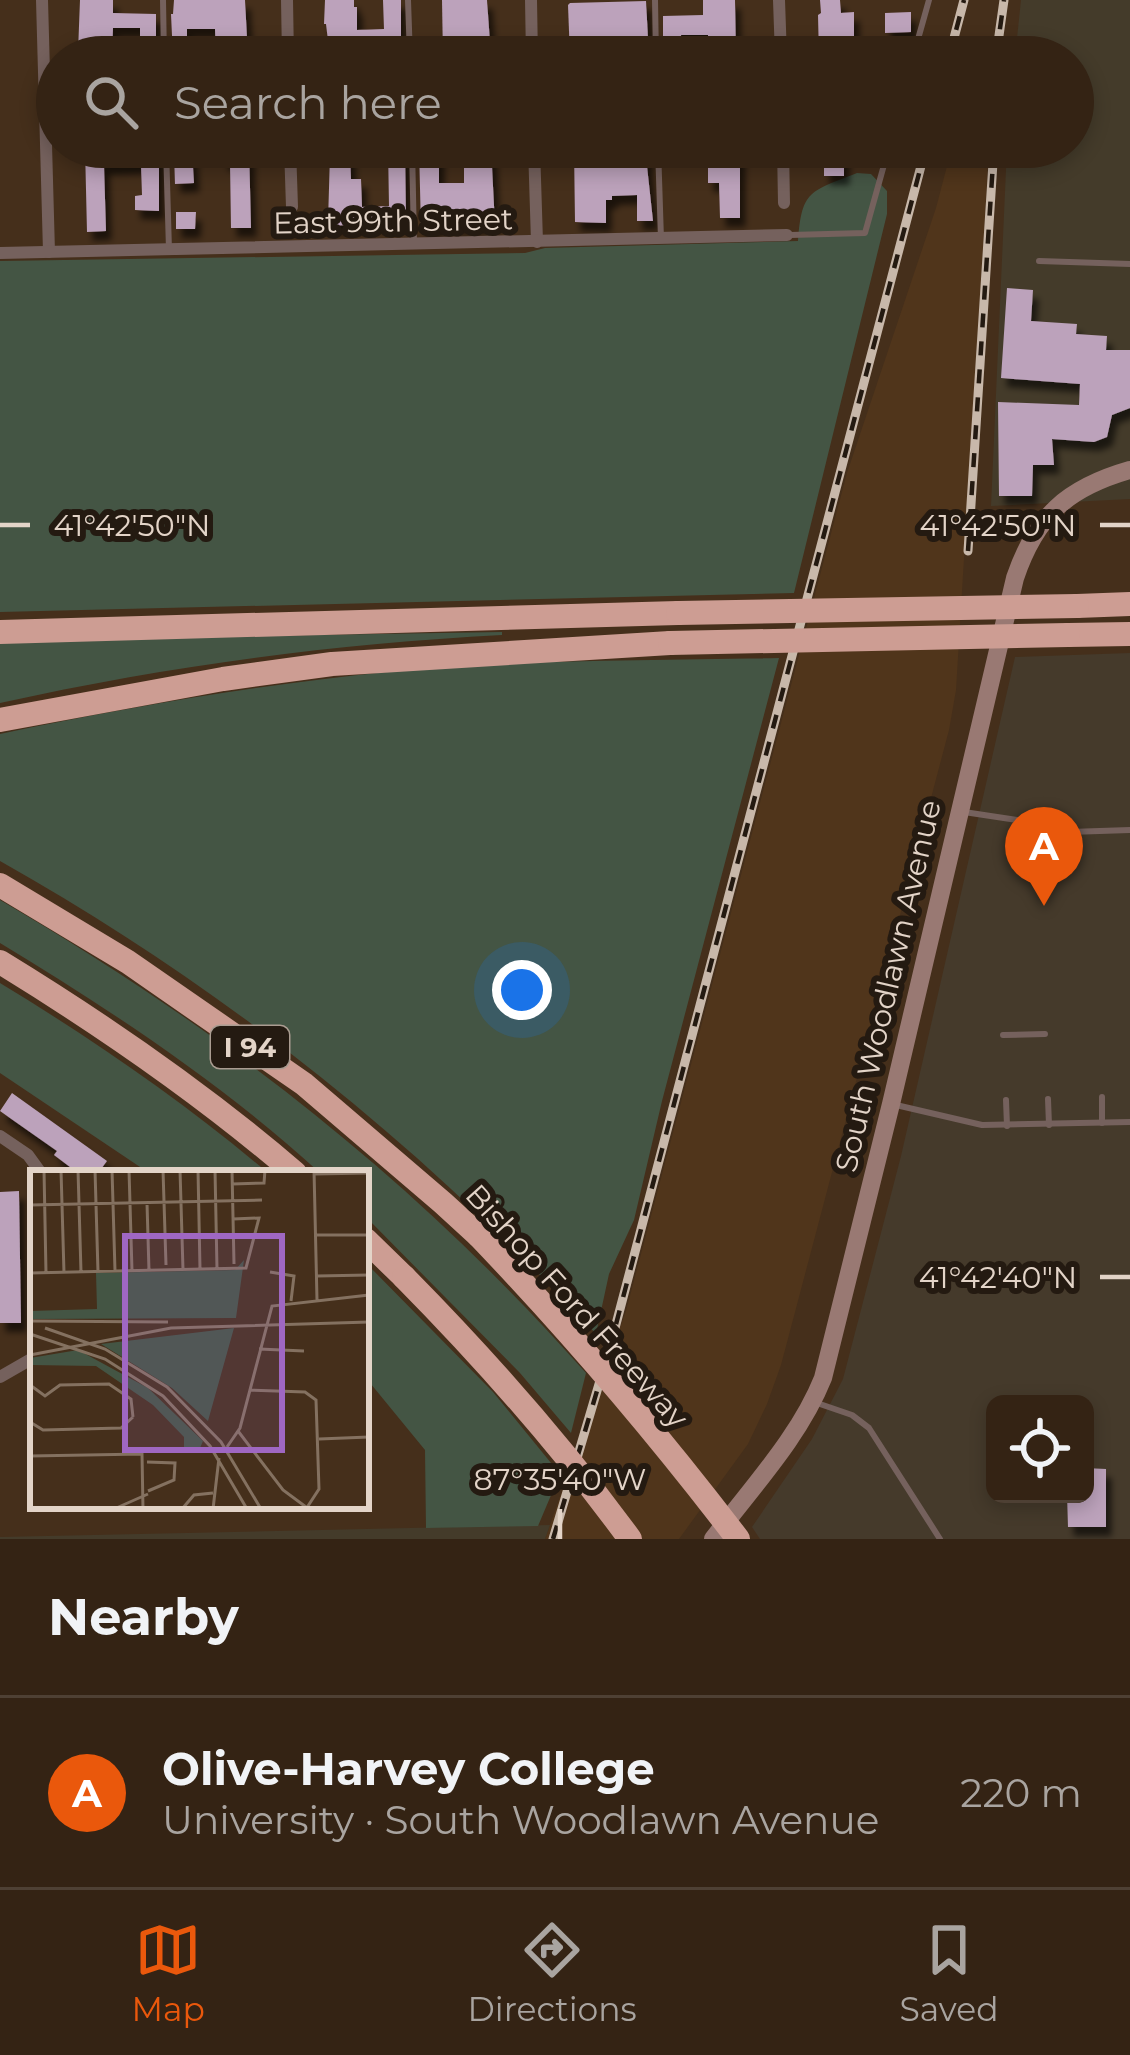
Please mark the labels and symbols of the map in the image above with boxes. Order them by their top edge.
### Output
street label: East 99th Street [273,200,513,242]
text: 41°42'50"N [53,507,211,544]
text: 41°42'50"N [919,507,1077,544]
street label: South Woodlawn Avenue [827,796,949,1176]
pin: A [1005,807,1083,906]
your location [492,960,552,1020]
road number: I 94 [211,1026,289,1068]
inset map [30,1170,369,1509]
street label: Bishop Ford Freeway [458,1177,697,1436]
text: 41°42'40"N [919,1259,1077,1296]
text: 87°35'40"W [474,1461,646,1498]

